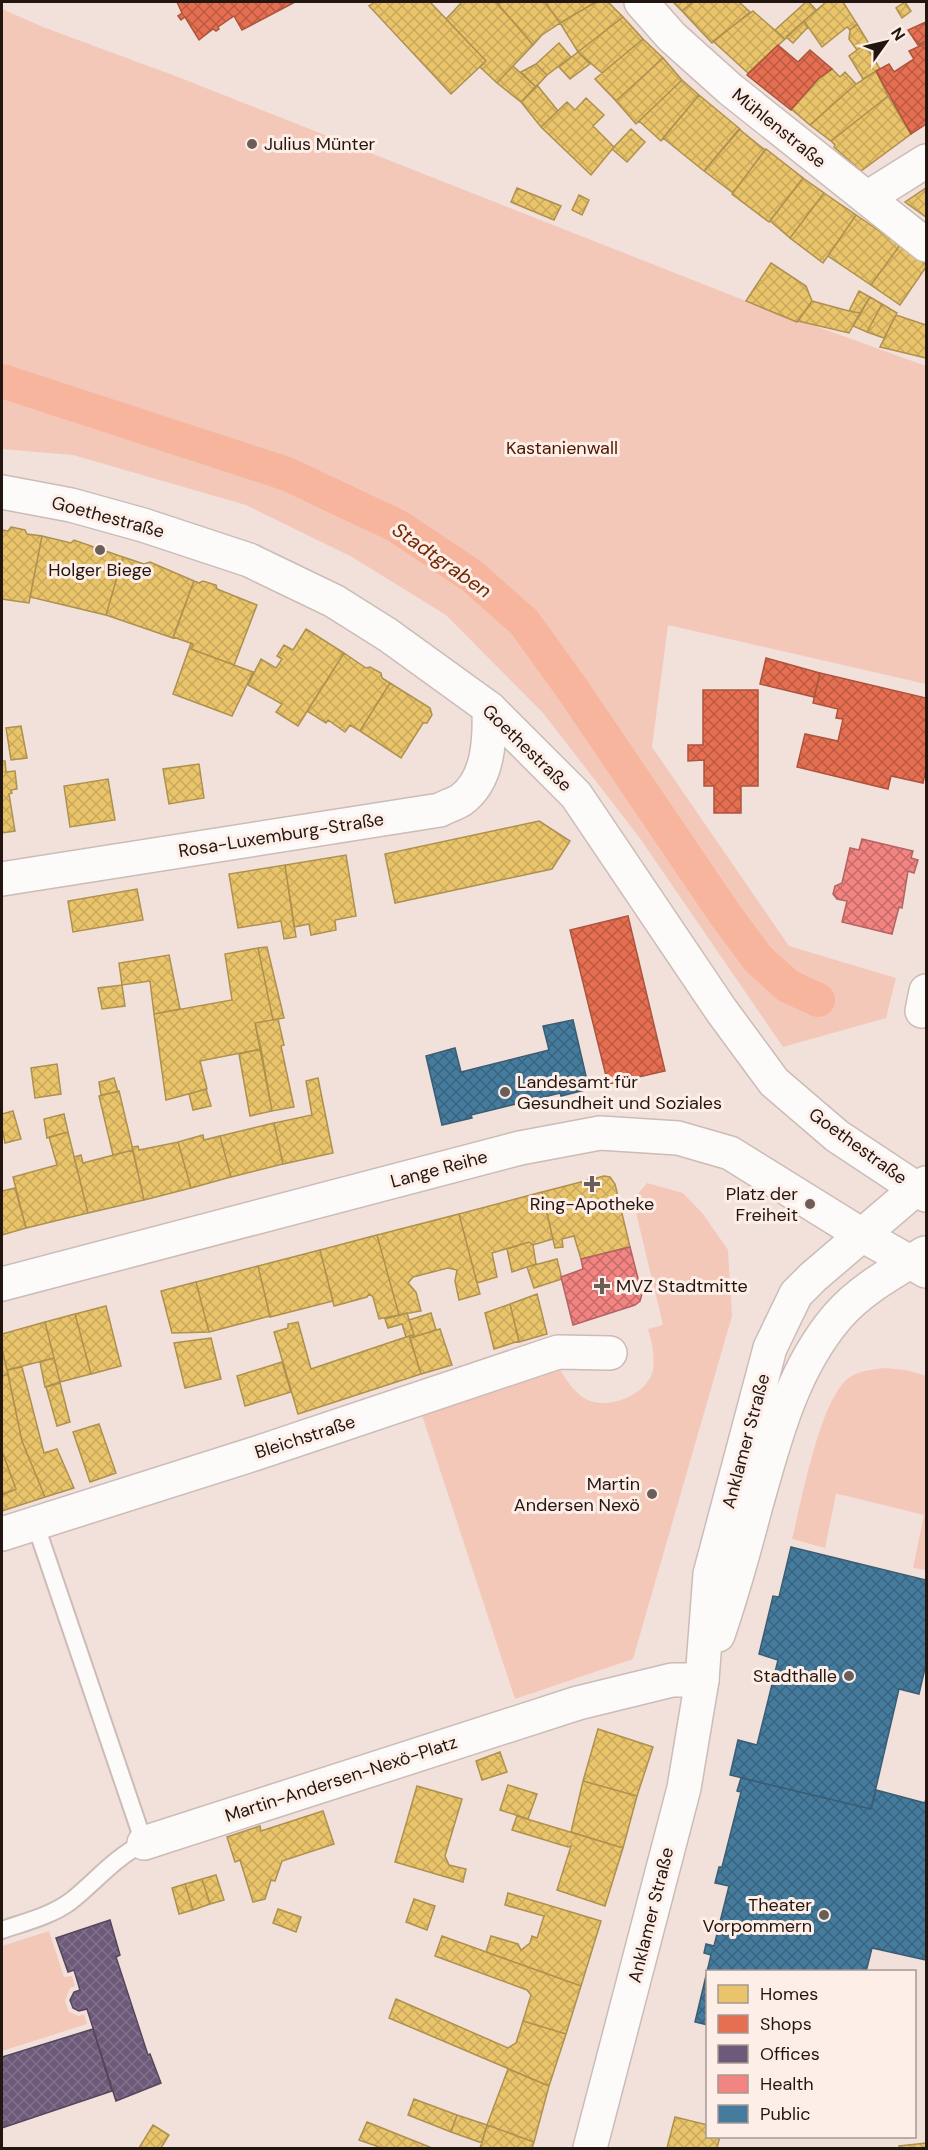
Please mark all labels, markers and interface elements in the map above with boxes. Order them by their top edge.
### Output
north arrow [856,12,916,72]
text: N [886,23,910,45]
street label: Mühlenstraße [727,83,831,173]
place label: Julius Münter [264,132,376,156]
marker: Julius Münter [245,137,259,151]
park label: Kastanienwall [506,436,618,460]
street label: Goethestraße [49,490,167,544]
water label: Stadtgraben [387,516,497,604]
marker: Holger Biege [93,543,107,557]
place label: Holger Biege [48,558,152,582]
street label: Goethestraße [477,699,577,797]
street label: Rosa-Luxemburg-Straße [177,807,385,863]
place label: Landesamt für Gesundheit und Soziales [517,1070,722,1115]
marker: Landesamt für Gesundheit und Soziales [498,1085,512,1099]
street label: Goethestraße [804,1102,912,1190]
street label: Lange Reihe [388,1145,490,1193]
marker: Ring-Apotheke [585,1177,599,1191]
place label: Platz der Freiheit [726,1182,798,1227]
place label: Ring-Apotheke [530,1192,654,1216]
marker: Platz der Freiheit [803,1197,817,1211]
place label: MVZ Stadtmitte [616,1274,748,1298]
marker: MVZ Stadtmitte [593,1277,611,1295]
street label: Anklamer Straße [716,1371,776,1511]
street label: Bleichstraße [252,1410,358,1464]
place label: Martin Andersen Nexö [514,1472,640,1517]
marker: Martin Andersen Nexö [645,1487,659,1501]
place label: Stadthalle [753,1664,837,1688]
marker: Stadthalle [842,1669,856,1683]
street label: Martin-Andersen-Nexö-Platz [222,1730,460,1828]
street label: Anklamer Straße [623,1845,679,1985]
place label: Theater Vorpommern [703,1893,812,1938]
marker: Theater Vorpommern [817,1908,831,1922]
legend [706,1970,916,2138]
text: Homes [760,1982,818,2006]
text: Shops [760,2012,812,2036]
text: Offices [760,2042,820,2066]
text: Health [760,2072,814,2096]
text: Public [760,2102,811,2126]

